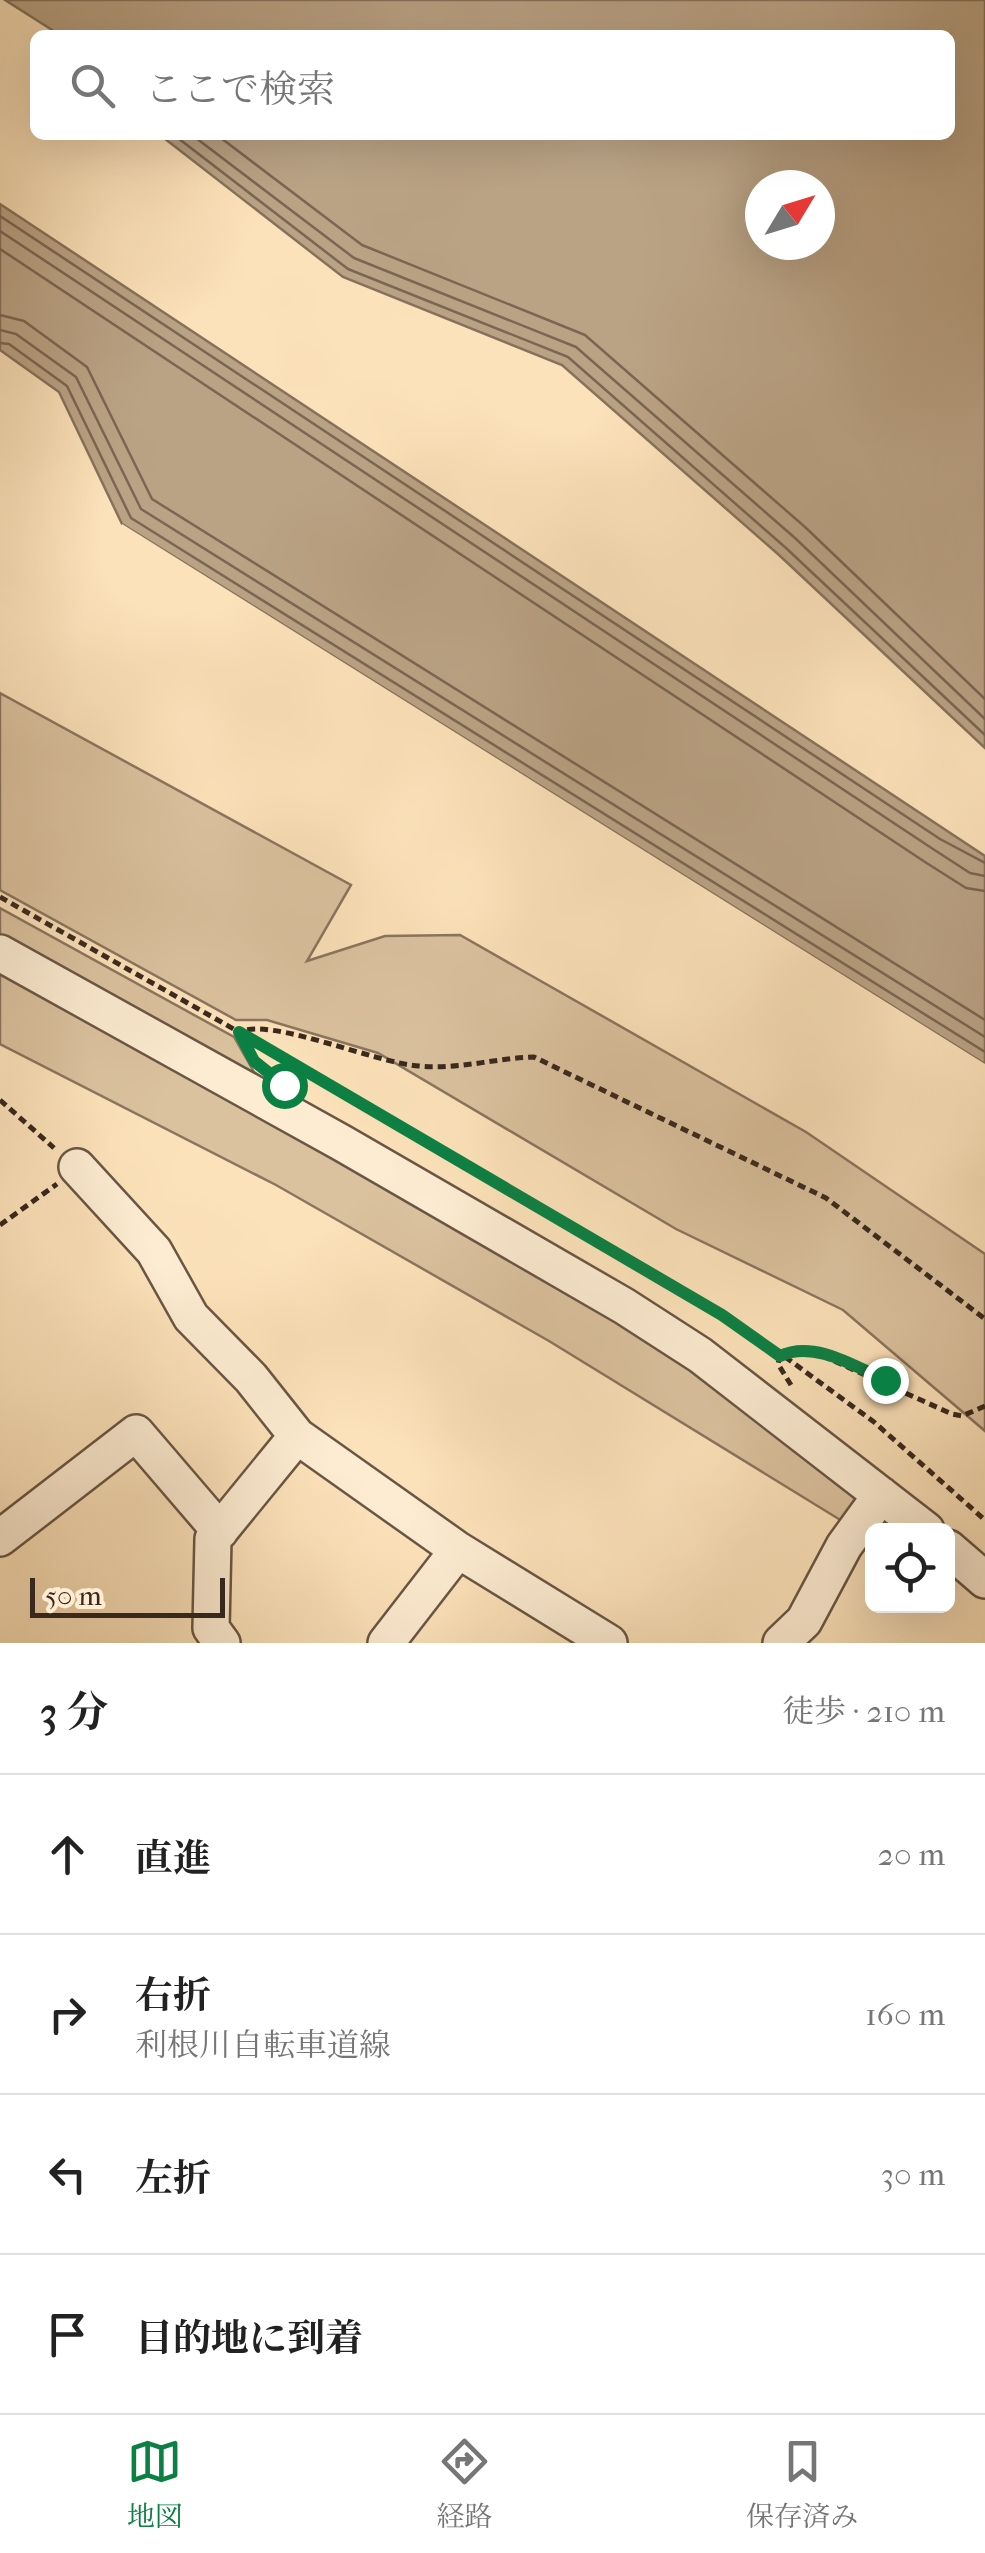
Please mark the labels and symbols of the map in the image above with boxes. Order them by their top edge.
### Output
north arrow [745,170,835,260]
route start [262,1063,308,1109]
route end [863,1358,909,1404]
scale bar [30,1573,225,1618]

